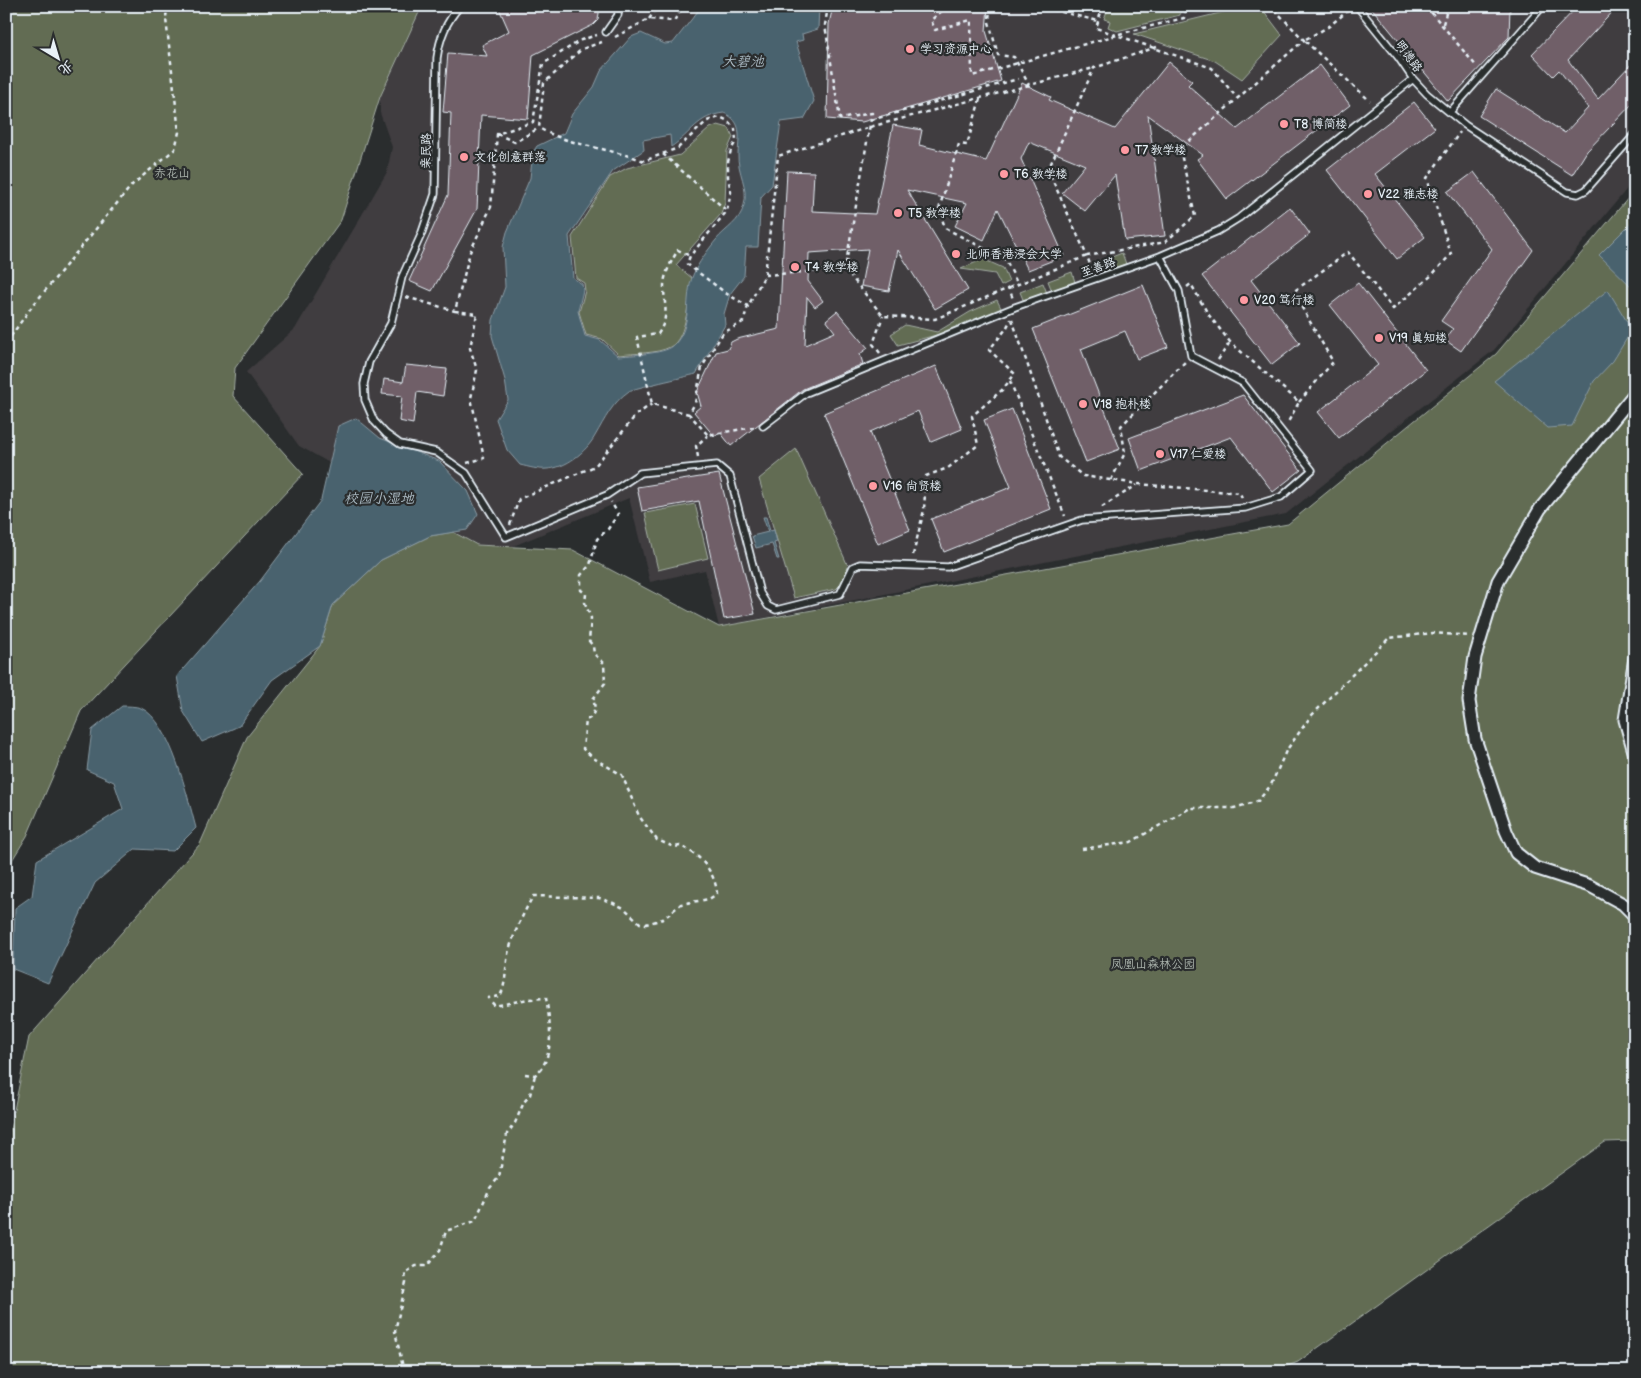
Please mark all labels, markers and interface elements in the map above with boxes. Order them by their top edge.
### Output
north arrow [32,32,82,82]
street label: 明德路 [1392,37,1425,75]
place label: 学习资源中心 [920,42,992,57]
marker: 学习资源中心 [904,43,916,55]
water label: 大碧池 [722,53,765,70]
text: 北 [55,57,76,79]
place label: T8 博简楼 [1294,117,1347,132]
marker: T8 博简楼 [1278,118,1290,130]
street label: 亲民路 [419,133,434,169]
place label: T7 教学楼 [1135,143,1187,158]
marker: T7 教学楼 [1119,144,1131,156]
place label: 文化创意群落 [474,150,546,165]
marker: 文化创意群落 [458,151,470,163]
park label: 赤花山 [154,166,190,181]
place label: T6 教学楼 [1014,167,1068,182]
marker: T6 教学楼 [998,168,1010,180]
place label: V22 雅志楼 [1378,187,1439,202]
marker: V22 雅志楼 [1362,188,1374,200]
place label: T5 教学楼 [908,206,961,221]
marker: T5 教学楼 [892,207,904,219]
place label: 北师香港浸会大学 [966,247,1062,262]
marker: 北师香港浸会大学 [950,248,962,260]
street label: 至善路 [1079,255,1118,280]
place label: T4 教学楼 [805,260,859,275]
marker: T4 教学楼 [789,261,801,273]
place label: V20 笃行楼 [1254,293,1315,308]
marker: V20 笃行楼 [1238,294,1250,306]
place label: V19 真知楼 [1389,331,1447,346]
marker: V19 真知楼 [1373,332,1385,344]
place label: V18 抱朴楼 [1093,397,1151,412]
marker: V18 抱朴楼 [1077,398,1089,410]
place label: V17 仁爱楼 [1170,447,1226,462]
marker: V17 仁爱楼 [1154,448,1166,460]
place label: V16 尚贤楼 [883,479,942,494]
marker: V16 尚贤楼 [867,480,879,492]
water label: 校园小湿地 [344,490,415,507]
park label: 凤凰山森林公园 [1111,957,1195,972]

